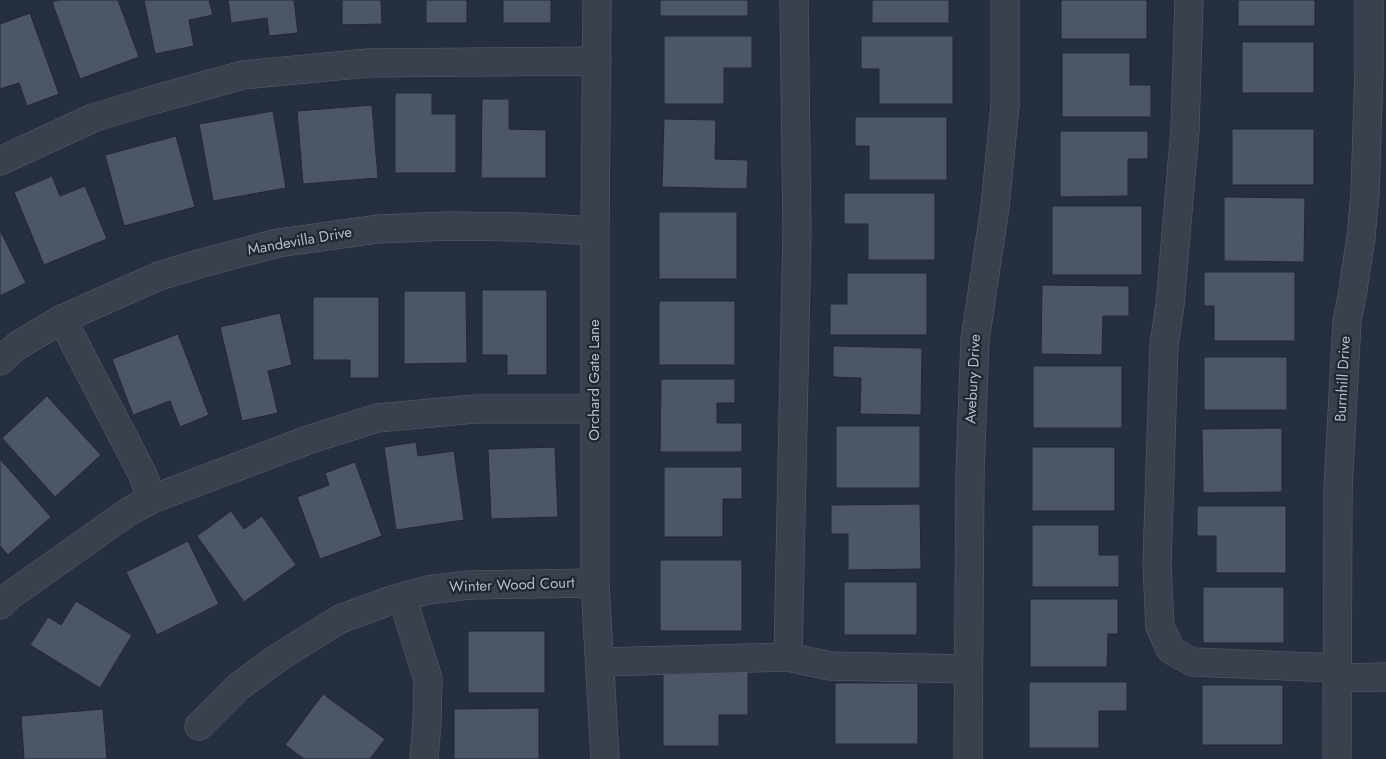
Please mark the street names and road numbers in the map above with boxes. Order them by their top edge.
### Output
street label: Mandevilla Drive [246,224,354,260]
street label: Orchard Gate Lane [586,319,604,441]
street label: Avebury Drive [963,334,985,424]
street label: Burnhill Drive [1333,336,1355,422]
street label: Winter Wood Court [449,575,575,597]

